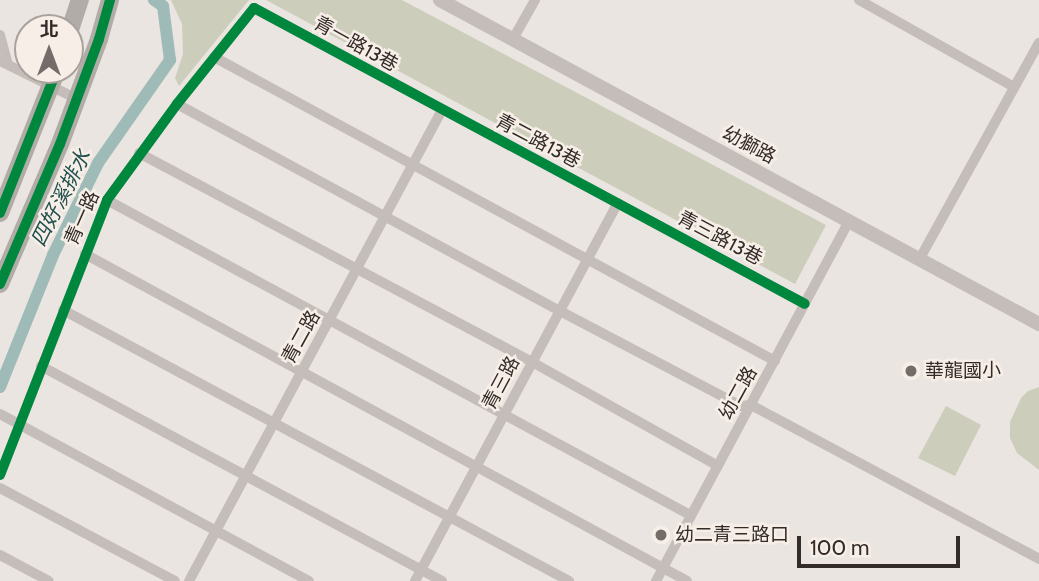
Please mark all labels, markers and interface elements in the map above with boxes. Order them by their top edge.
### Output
street label: 青一路13巷 [310,12,402,76]
north arrow [14,14,84,84]
text: 北 [39,18,59,41]
street label: 青二路13巷 [492,109,584,173]
street label: 幼獅路 [718,122,780,168]
water label: 四好溪排水 [26,146,96,250]
street label: 青一路 [60,187,104,249]
street label: 青三路13巷 [674,206,766,270]
street label: 青二路 [277,307,325,367]
street label: 青三路 [478,352,524,414]
place label: 華龍國小 [925,360,1001,382]
street label: 幼二路 [714,363,762,423]
marker: 華龍國小 [903,363,919,379]
scale bar [801,522,964,566]
place label: 幼二青三路口 [675,524,789,546]
marker: 幼二青三路口 [653,527,669,543]
text: 100 m [810,535,869,560]

